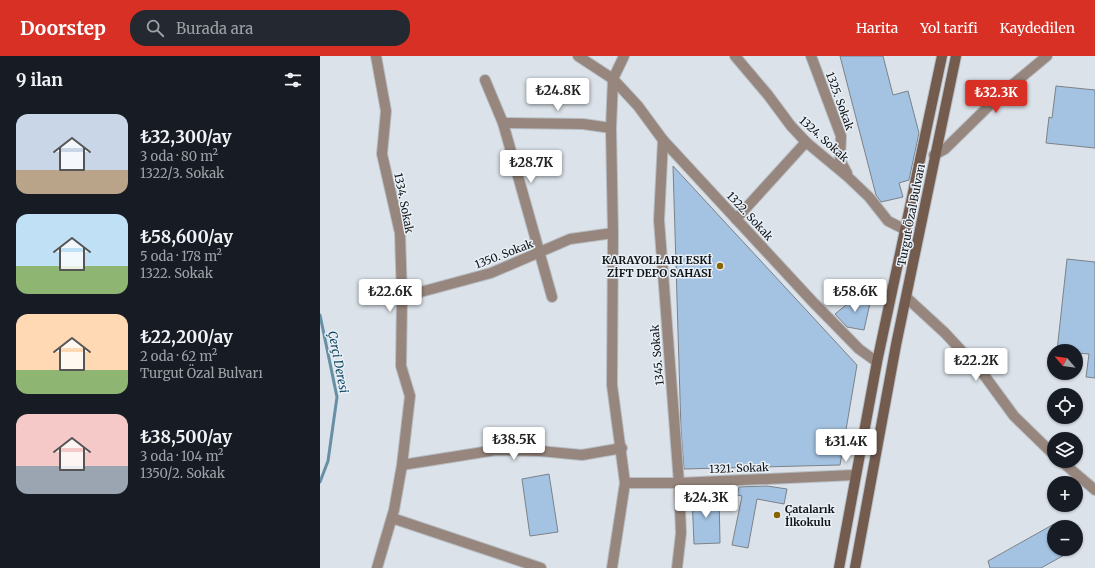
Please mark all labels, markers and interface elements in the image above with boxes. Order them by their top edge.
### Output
search box [130,10,410,46]
text: Doorstep [20,16,106,40]
icon: search [144,17,166,39]
text: Burada ara [176,19,253,38]
text: Harita [856,19,898,37]
text: Yol tarifi [920,19,978,37]
text: Kaydedilen [1000,19,1075,37]
text: 9 ilan [16,69,63,91]
icon: filters [282,69,304,91]
street label: 1325. Sokak [823,70,857,132]
pin: ₺24.8K [525,78,591,112]
pin: ₺32.3K [963,80,1029,114]
text: ₺24.8K [535,82,581,99]
text: ₺32.3K [974,84,1018,101]
street label: 1324. Sokak [796,113,852,165]
text: ₺32,300/ay [140,126,232,148]
icon: home [48,130,96,178]
text: 3 oda · 80 m² [140,148,218,165]
pin: ₺28.7K [498,150,564,184]
text: ₺28.7K [509,154,553,171]
street label: Turgut Özal Bulvarı [894,162,928,267]
text: 1322/3. Sokak [140,165,224,182]
street label: 1334. Sokak [391,172,417,234]
street label: 1322. Sokak [724,189,776,243]
text: ₺58,600/ay [140,226,233,248]
icon: home [48,230,96,278]
street label: 1350. Sokak [473,236,535,272]
text: 5 oda · 178 m² [140,248,222,265]
place label: KARAYOLLARI ESKİ ZİFT DEPO SAHASI [602,253,712,280]
marker: KARAYOLLARI ESKİ ZİFT DEPO SAHASI [715,261,725,271]
text: 1322. Sokak [140,265,213,282]
pin: ₺22.6K [357,279,423,313]
pin: ₺58.6K [822,279,888,313]
text: ₺22.6K [368,283,412,300]
text: ₺58.6K [833,283,877,300]
street label: 1345. Sokak [647,324,667,386]
text: ₺22,200/ay [140,326,233,348]
water label: Çerçi Deresi [325,329,352,395]
icon: home [48,330,96,378]
north arrow [1047,344,1083,380]
map controls [1047,344,1083,556]
text: 2 oda · 62 m² [140,348,217,365]
pin: ₺22.2K [943,348,1009,382]
text: ₺22.2K [954,352,998,369]
text: Turgut Özal Bulvarı [140,365,263,382]
button: locate [1047,388,1083,424]
text: ₺38,500/ay [140,426,232,448]
pin: ₺38.5K [481,427,547,461]
pin: ₺31.4K [813,429,879,463]
icon: home [48,430,96,478]
text: ₺38.5K [492,431,536,448]
button: layers [1047,432,1083,468]
text: ₺31.4K [825,433,867,450]
text: 3 oda · 104 m² [140,448,223,465]
street label: 1321. Sokak [709,460,769,476]
text: 1350/2. Sokak [140,465,225,482]
button: + [1047,476,1083,512]
pin: ₺24.3K [673,485,739,519]
text: ₺24.3K [684,489,728,506]
place label: Çatalarık İlkokulu [785,502,836,529]
marker: Çatalarık İlkokulu [772,510,782,520]
button: − [1047,520,1083,556]

